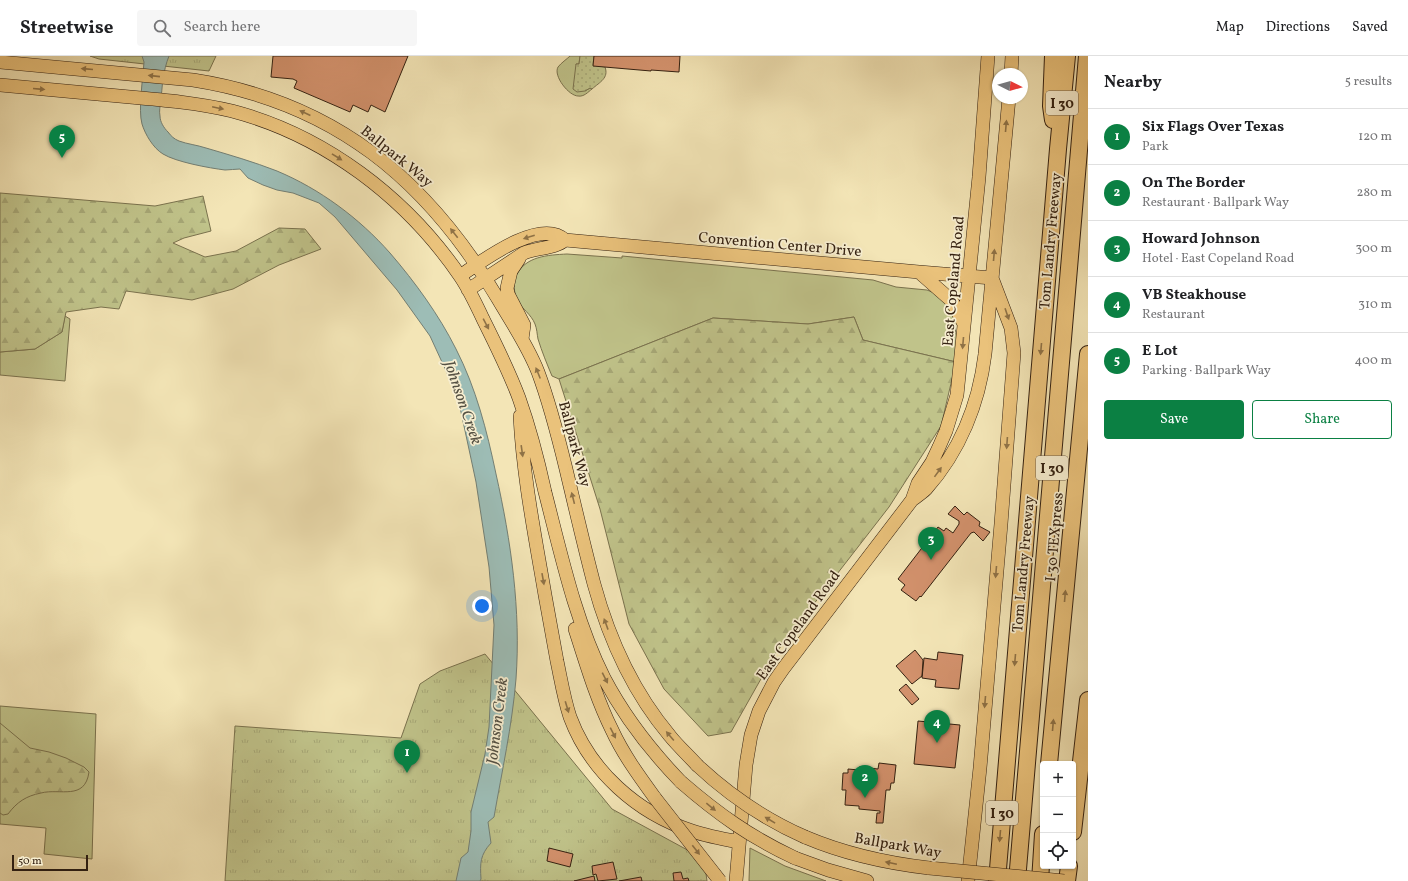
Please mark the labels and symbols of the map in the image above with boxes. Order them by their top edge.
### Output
one-way arrow [81,66,93,73]
north arrow [992,68,1028,104]
one-way arrow [148,73,160,79]
one-way arrow [33,85,45,92]
road number: I 30 [1046,91,1078,115]
one-way arrow [212,106,224,112]
one-way arrow [300,110,311,116]
one-way arrow [1003,120,1009,132]
street label: Ballpark Way [355,121,437,193]
pin: 5 [49,125,75,158]
one-way arrow [332,153,342,161]
street label: Tom Landry Freeway [1035,172,1068,310]
street label: East Copeland Road [938,215,971,347]
one-way arrow [450,227,458,238]
street label: Convention Center Drive [697,228,862,263]
one-way arrow [522,234,534,240]
one-way arrow [991,249,997,261]
one-way arrow [1004,308,1010,320]
one-way arrow [483,319,489,330]
one-way arrow [959,337,966,349]
one-way arrow [1038,343,1044,355]
water label: Johnson Creek [437,356,487,448]
one-way arrow [535,367,541,379]
street label: Ballpark Way [552,399,595,490]
one-way arrow [1004,437,1011,449]
one-way arrow [519,445,525,457]
road number: I 30 [1036,456,1068,480]
one-way arrow [934,467,942,478]
one-way arrow [570,492,576,504]
street label: I 30 TEXpress [1041,492,1070,583]
street label: Tom Landry Freeway [1008,495,1041,633]
pin: 3 [918,527,944,560]
one-way arrow [993,566,1000,578]
street label: East Copeland Road [752,567,846,685]
one-way arrow [540,573,546,585]
one-way arrow [1062,590,1068,602]
your location [472,596,492,616]
one-way arrow [603,618,609,630]
one-way arrow [1012,654,1018,666]
one-way arrow [602,672,608,684]
water label: Johnson Creek [481,676,514,768]
one-way arrow [982,696,989,708]
one-way arrow [564,701,570,713]
pin: 4 [924,710,950,743]
one-way arrow [1049,719,1056,731]
one-way arrow [610,728,617,739]
one-way arrow [666,731,675,742]
pin: 1 [394,740,420,773]
pin: 2 [852,765,878,798]
road number: I 30 [986,801,1018,825]
one-way arrow [705,803,716,812]
one-way arrow [765,816,775,824]
street label: Ballpark Way [853,828,943,864]
one-way arrow [997,830,1004,842]
one-way arrow [692,845,700,856]
scale bar [12,853,88,872]
one-way arrow [884,860,897,866]

